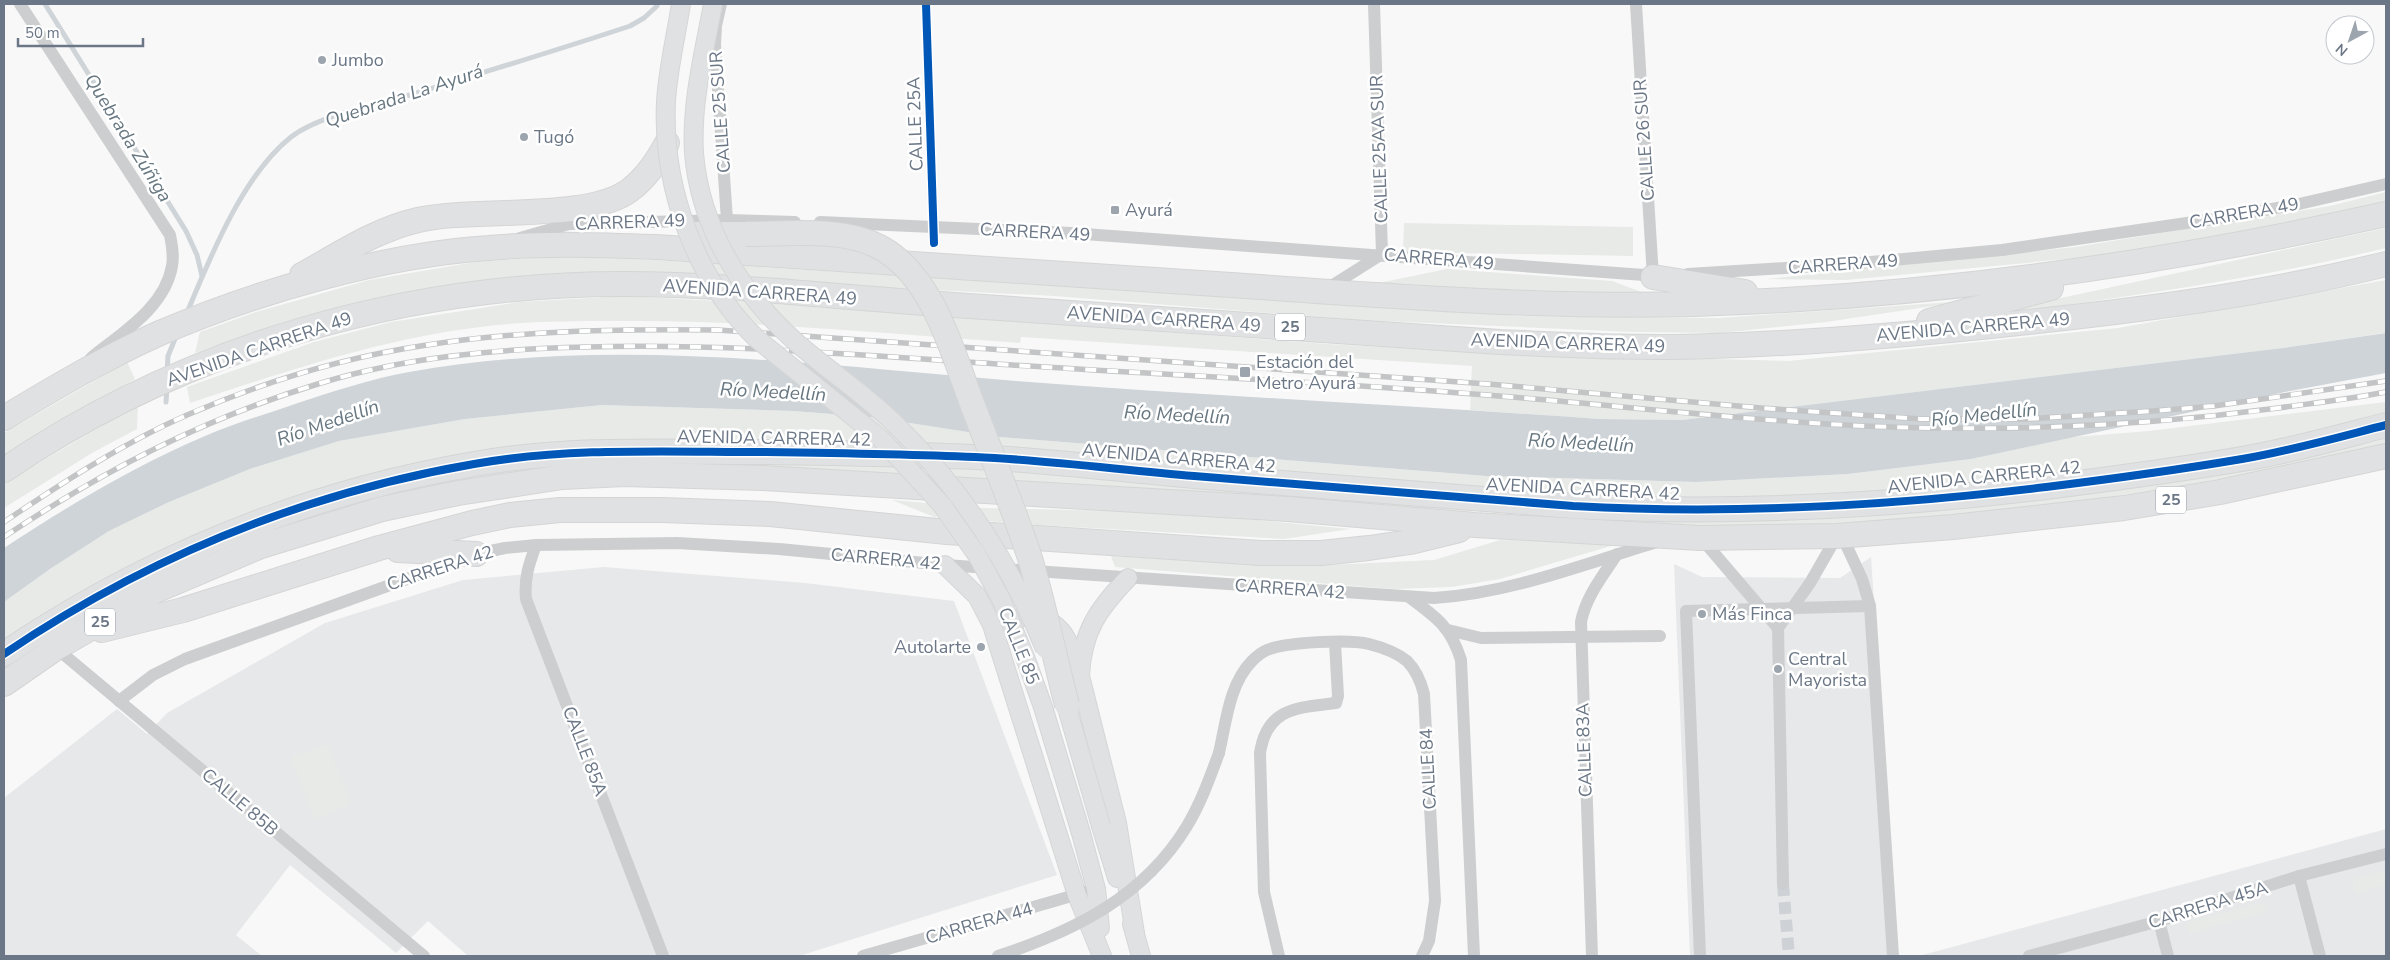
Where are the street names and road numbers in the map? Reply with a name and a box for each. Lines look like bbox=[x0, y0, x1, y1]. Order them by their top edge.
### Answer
street label: CALLE 25 SUR bbox=[704, 50, 736, 174]
street label: CALLE 25AA SUR bbox=[1364, 74, 1394, 224]
street label: CALLE 25A bbox=[901, 76, 929, 172]
street label: CALLE 26 SUR bbox=[1628, 78, 1660, 202]
street label: CARRERA 49 bbox=[2187, 192, 2301, 234]
street label: CARRERA 49 bbox=[574, 208, 686, 236]
street label: CARRERA 49 bbox=[979, 217, 1091, 247]
street label: CARRERA 49 bbox=[1383, 242, 1495, 276]
street label: CARRERA 49 bbox=[1787, 248, 1899, 280]
street label: AVENIDA CARRERA 49 bbox=[662, 273, 858, 311]
street label: AVENIDA CARRERA 49 bbox=[1066, 300, 1262, 338]
street label: AVENIDA CARRERA 49 bbox=[163, 306, 355, 392]
street label: AVENIDA CARRERA 49 bbox=[1875, 307, 2071, 347]
road number: 25 bbox=[1275, 314, 1305, 341]
street label: AVENIDA CARRERA 49 bbox=[1470, 328, 1666, 358]
street label: AVENIDA CARRERA 42 bbox=[677, 424, 871, 452]
street label: AVENIDA CARRERA 42 bbox=[1081, 438, 1277, 478]
street label: AVENIDA CARRERA 42 bbox=[1886, 455, 2082, 499]
street label: AVENIDA CARRERA 42 bbox=[1485, 472, 1681, 506]
road number: 25 bbox=[2156, 486, 2186, 514]
street label: CARRERA 42 bbox=[384, 539, 496, 597]
street label: CARRERA 42 bbox=[830, 542, 942, 576]
street label: CARRERA 42 bbox=[1234, 573, 1346, 605]
street label: CALLE 85 bbox=[993, 604, 1045, 688]
road number: 25 bbox=[85, 608, 115, 636]
street label: CALLE 83A bbox=[1570, 702, 1598, 798]
street label: CALLE 85A bbox=[557, 703, 613, 799]
street label: CALLE 84 bbox=[1414, 728, 1442, 810]
street label: CALLE 85B bbox=[197, 763, 283, 841]
street label: CARRERA 45A bbox=[2145, 875, 2271, 935]
street label: CARRERA 44 bbox=[922, 896, 1036, 950]

